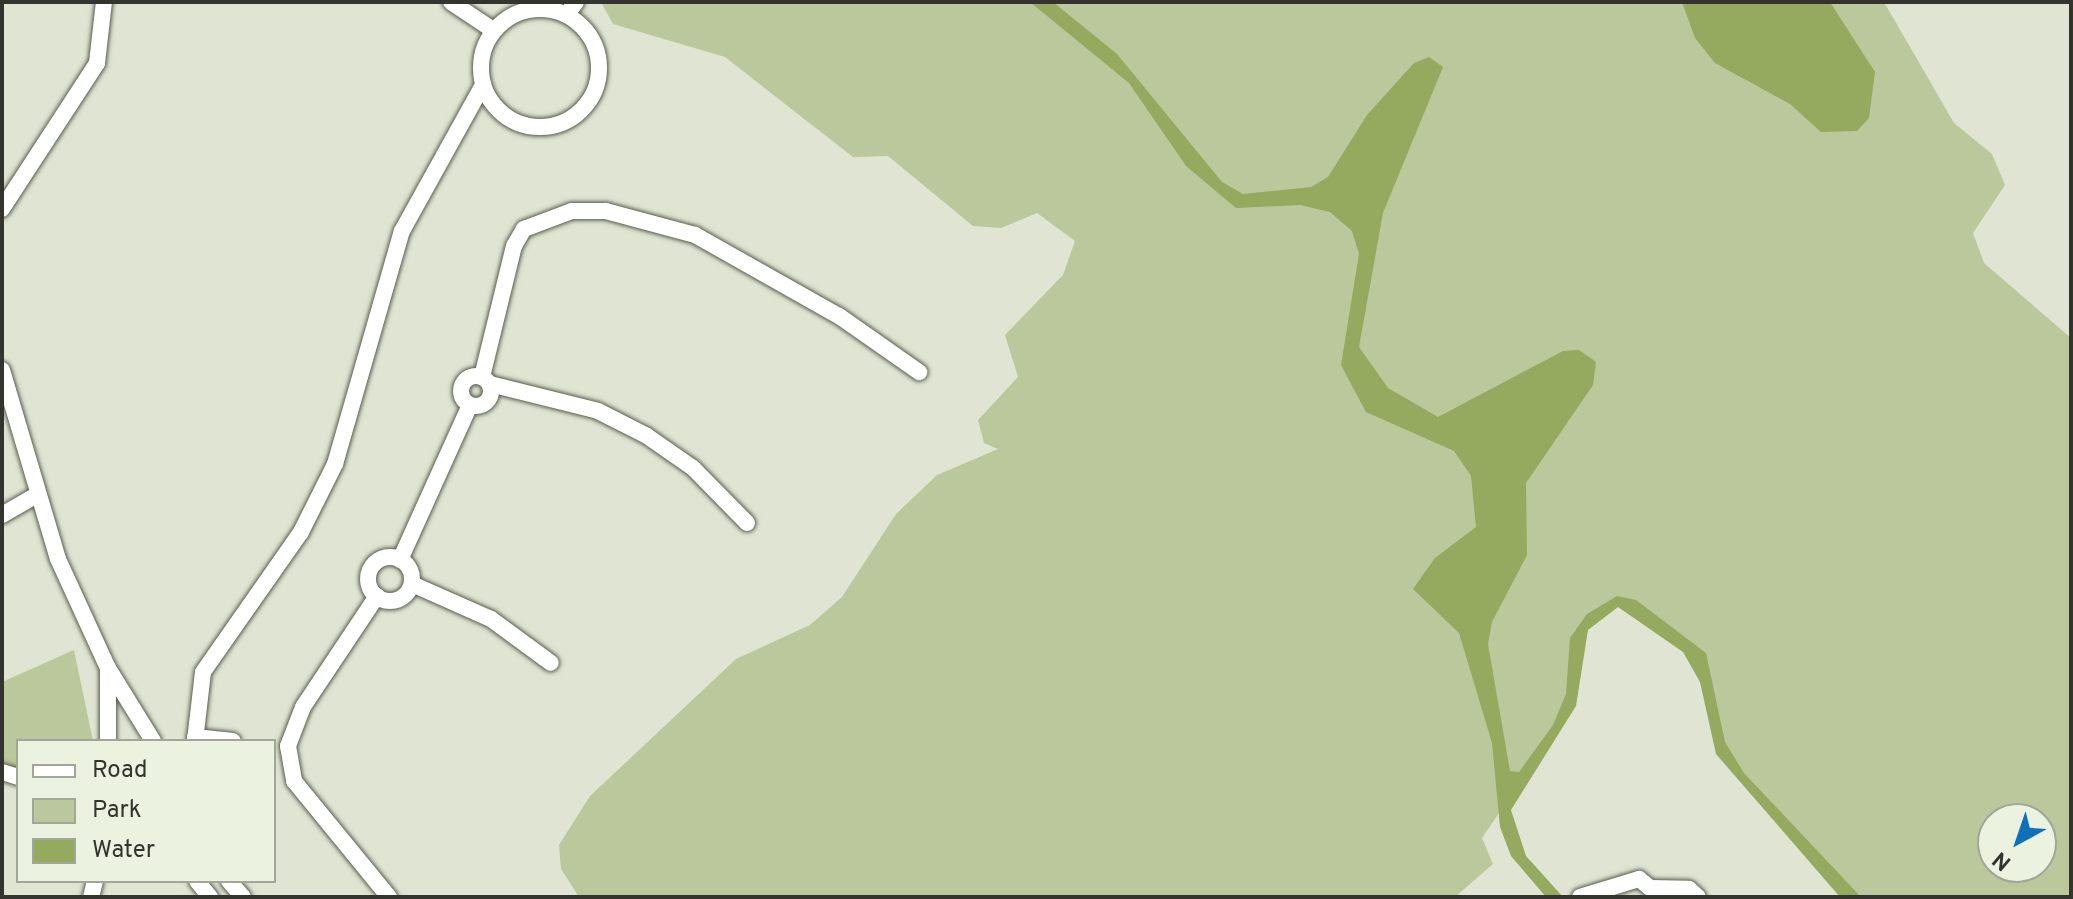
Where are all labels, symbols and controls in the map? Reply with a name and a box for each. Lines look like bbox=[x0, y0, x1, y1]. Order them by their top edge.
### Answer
legend bbox=[16, 739, 276, 883]
text: Road bbox=[92, 756, 148, 786]
text: Park bbox=[92, 796, 142, 826]
north arrow bbox=[1977, 803, 2057, 883]
text: Water bbox=[92, 836, 155, 866]
text: N bbox=[1988, 845, 2017, 876]

